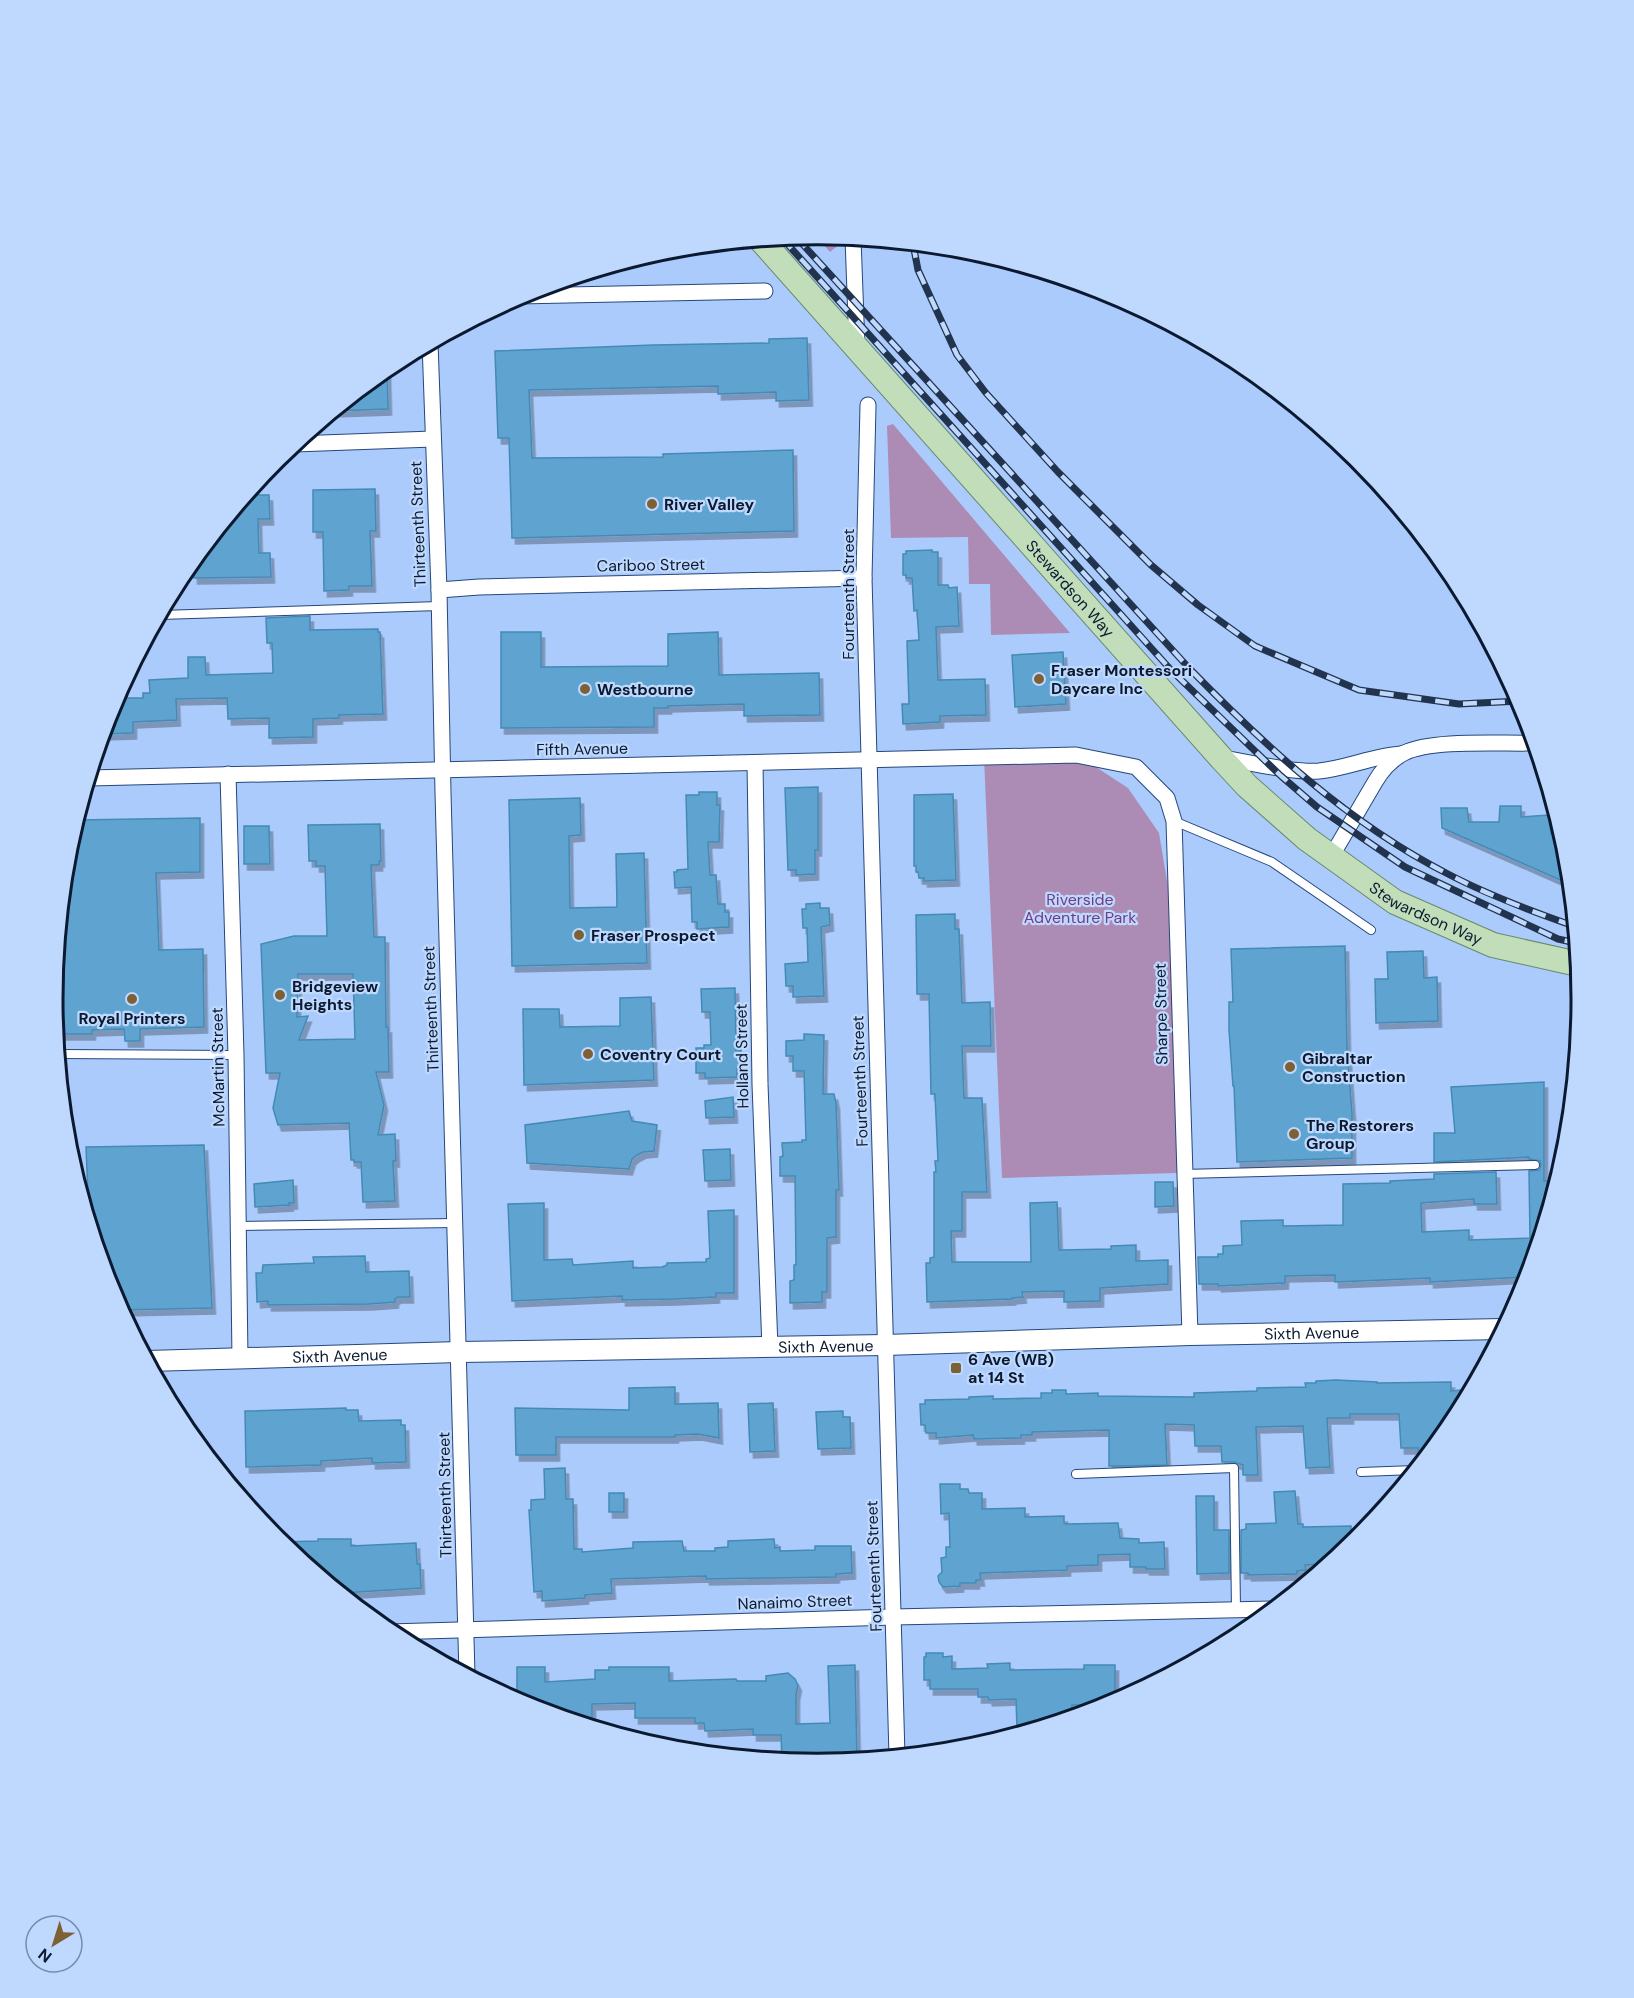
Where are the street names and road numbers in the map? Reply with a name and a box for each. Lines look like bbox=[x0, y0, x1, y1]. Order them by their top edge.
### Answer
street label: Thirteenth Street bbox=[405, 460, 431, 588]
street label: Fourteenth Street bbox=[838, 528, 859, 660]
street label: Stewardson Way bbox=[1022, 535, 1119, 642]
street label: Cariboo Street bbox=[597, 554, 705, 576]
street label: Fifth Avenue bbox=[536, 738, 628, 760]
street label: Stewardson Way bbox=[1365, 877, 1486, 950]
street label: Thirteenth Street bbox=[418, 945, 444, 1073]
street label: Sharpe Street bbox=[1150, 963, 1172, 1065]
street label: Holland Street bbox=[731, 1003, 753, 1109]
street label: McMartin Street bbox=[206, 1007, 230, 1127]
street label: Fourteenth Street bbox=[847, 1015, 873, 1147]
street label: Sixth Avenue bbox=[1264, 1321, 1359, 1344]
street label: Sixth Avenue bbox=[778, 1335, 874, 1357]
street label: Sixth Avenue bbox=[292, 1344, 388, 1367]
street label: Thirteenth Street bbox=[433, 1432, 457, 1558]
street label: Fourteenth Street bbox=[861, 1500, 887, 1632]
street label: Nanaimo Street bbox=[737, 1590, 853, 1614]

